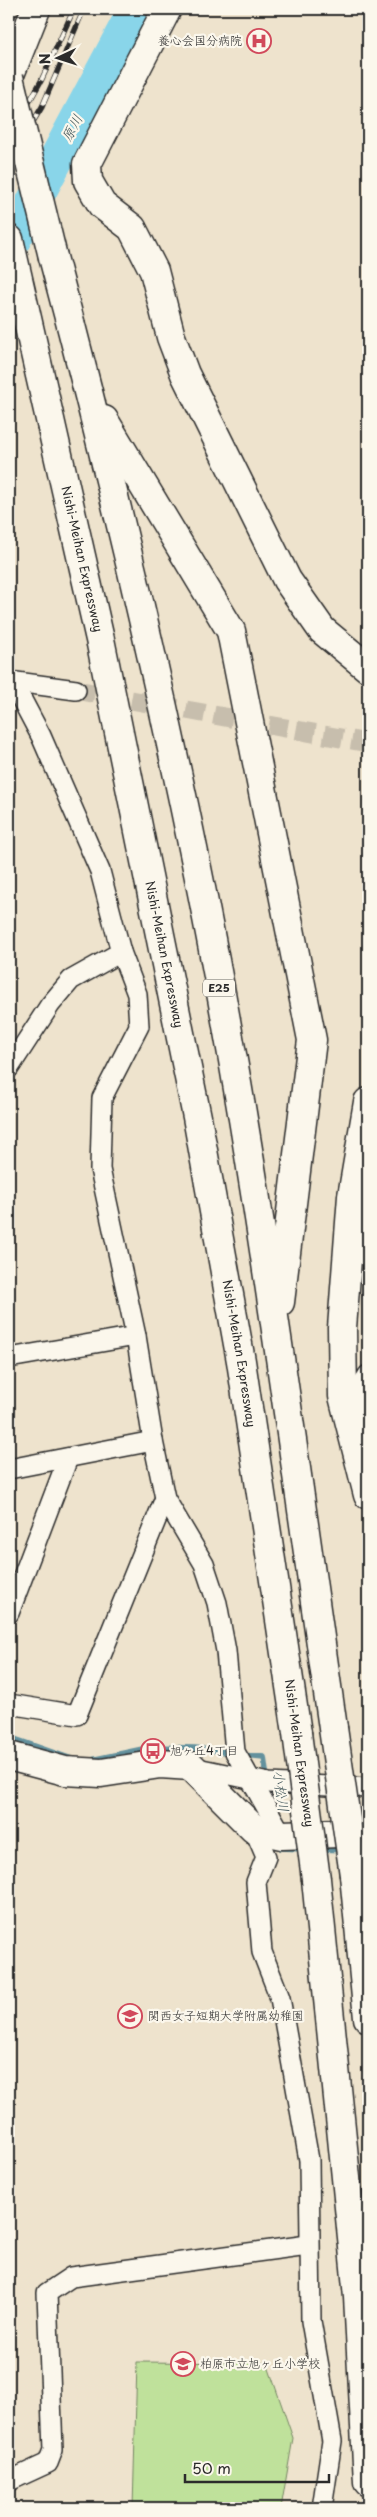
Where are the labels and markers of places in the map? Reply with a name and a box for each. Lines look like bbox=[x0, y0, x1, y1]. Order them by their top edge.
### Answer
hospital icon: 養心会国分病院 bbox=[246, 28, 272, 54]
place label: 養心会国分病院 bbox=[158, 31, 242, 49]
bus stop icon: 旭ヶ丘4丁目 bbox=[140, 1738, 166, 1764]
place label: 旭ヶ丘4丁目 bbox=[170, 1741, 238, 1759]
school or university icon: 関西女子短期大学附属幼稚園 bbox=[117, 2003, 143, 2029]
place label: 関西女子短期大学附属幼稚園 bbox=[148, 2006, 304, 2024]
school or university icon: 柏原市立旭ヶ丘小学校 bbox=[170, 2351, 196, 2377]
place label: 柏原市立旭ヶ丘小学校 bbox=[200, 2354, 320, 2372]

